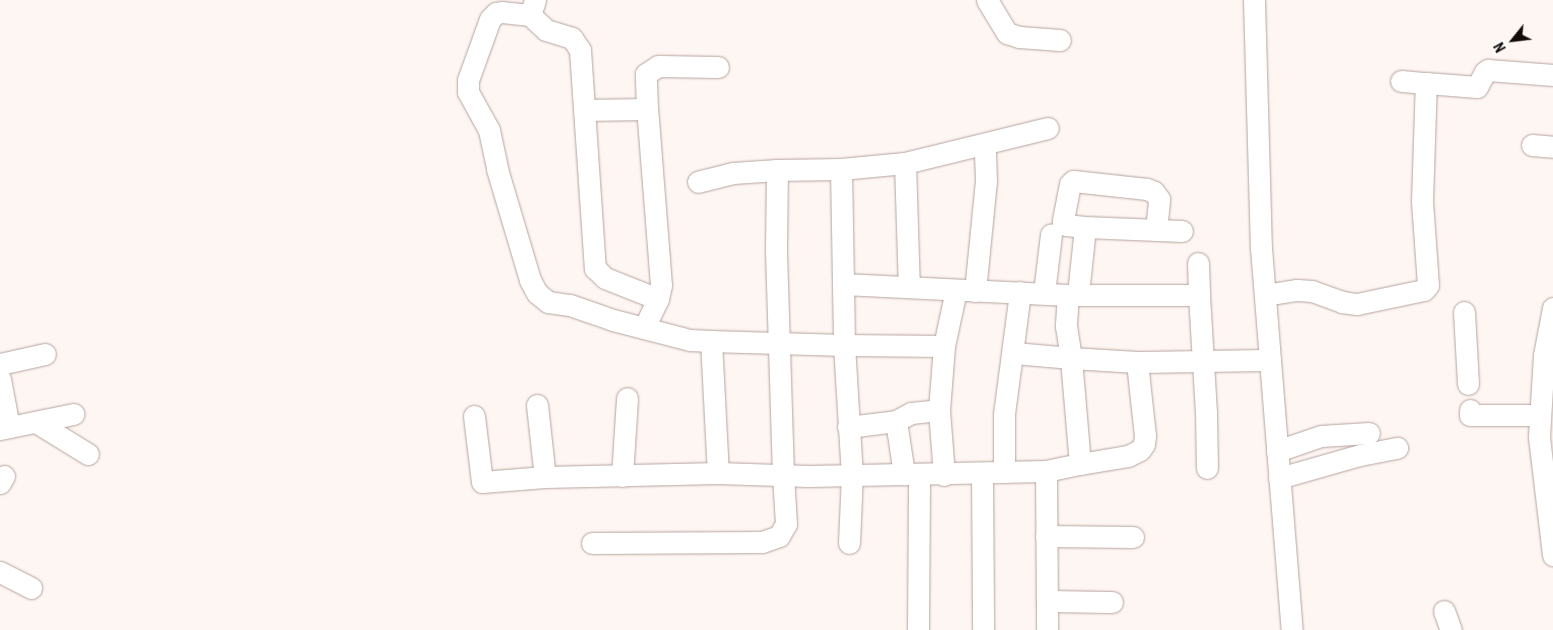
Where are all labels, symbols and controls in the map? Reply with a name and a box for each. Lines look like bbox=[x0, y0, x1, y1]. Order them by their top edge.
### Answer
north arrow bbox=[1488, 15, 1538, 65]
text: N bbox=[1491, 40, 1509, 55]

